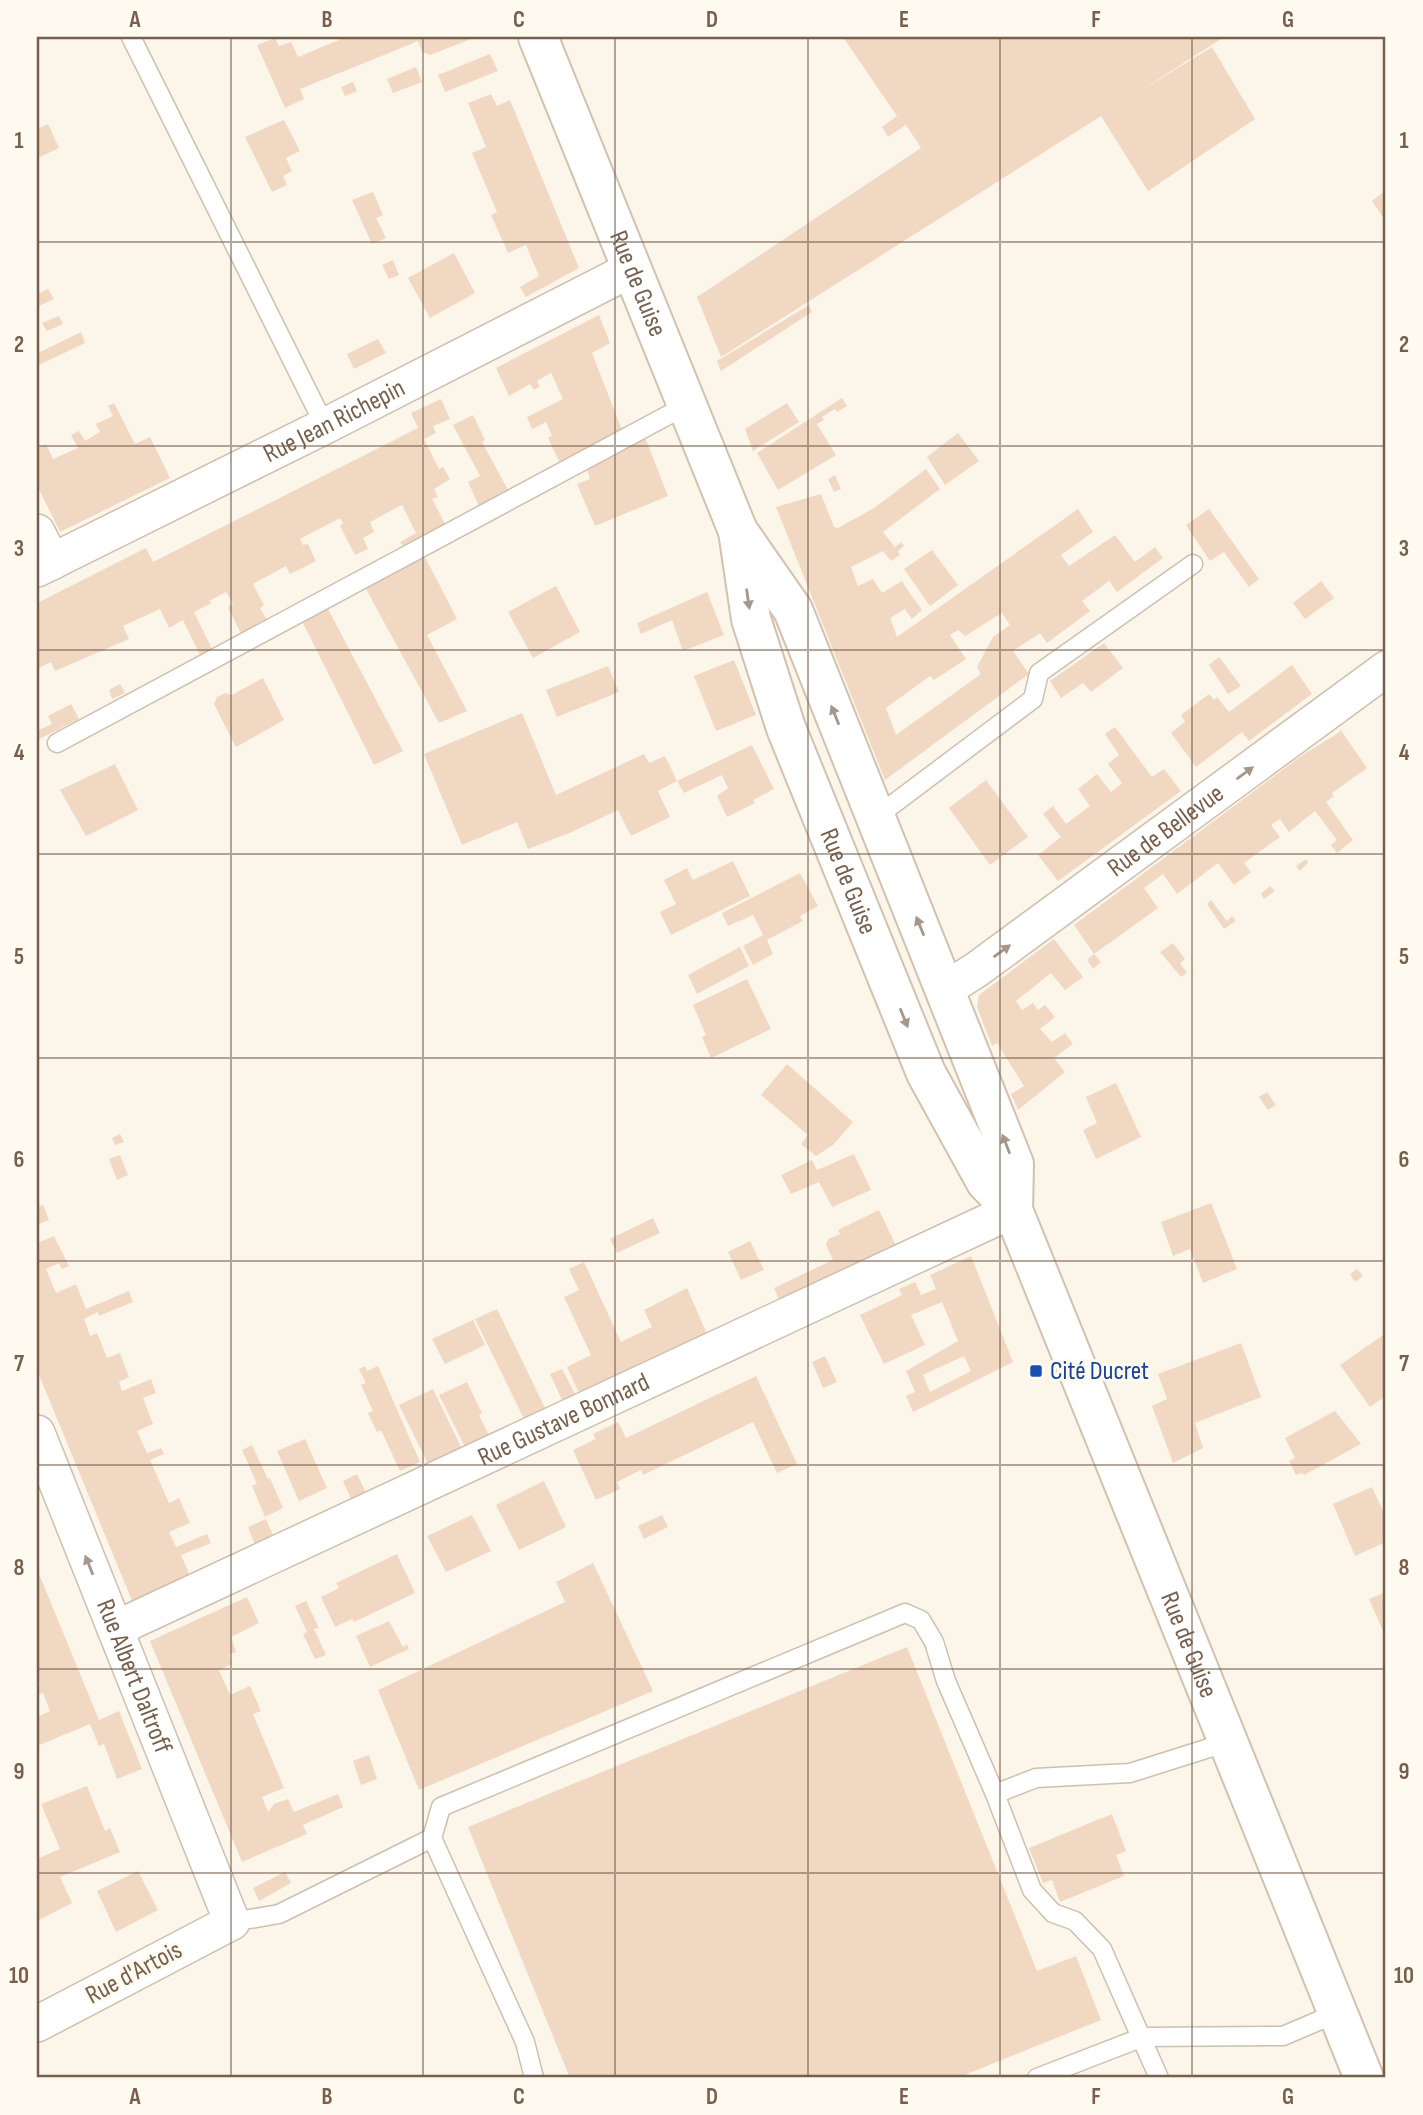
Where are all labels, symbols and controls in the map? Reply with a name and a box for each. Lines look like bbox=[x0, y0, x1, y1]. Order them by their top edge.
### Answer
text: A bbox=[129, 6, 142, 34]
text: B bbox=[322, 6, 333, 34]
text: C bbox=[513, 6, 525, 34]
text: D bbox=[706, 6, 718, 34]
text: E bbox=[899, 6, 909, 34]
text: F bbox=[1091, 6, 1101, 34]
text: G bbox=[1282, 6, 1294, 34]
text: 1 bbox=[14, 127, 24, 155]
text: 1 bbox=[1399, 127, 1409, 155]
street label: Rue de Guise bbox=[603, 226, 673, 341]
text: 2 bbox=[14, 331, 24, 359]
text: 2 bbox=[1399, 331, 1409, 359]
street label: Rue Jean Richepin bbox=[258, 372, 410, 470]
text: 3 bbox=[14, 535, 24, 563]
text: 3 bbox=[1399, 535, 1409, 563]
one-way arrow bbox=[742, 588, 753, 610]
one-way arrow bbox=[830, 704, 841, 725]
text: 4 bbox=[14, 739, 25, 767]
text: 4 bbox=[1399, 739, 1410, 767]
one-way arrow bbox=[1236, 766, 1254, 780]
street label: Rue de Bellevue bbox=[1102, 778, 1230, 883]
street label: Rue de Guise bbox=[813, 824, 884, 939]
one-way arrow bbox=[915, 915, 926, 936]
text: 5 bbox=[14, 943, 24, 971]
text: 5 bbox=[1399, 943, 1409, 971]
one-way arrow bbox=[993, 944, 1011, 958]
one-way arrow bbox=[898, 1008, 909, 1029]
one-way arrow bbox=[1000, 1133, 1011, 1154]
text: 6 bbox=[14, 1146, 24, 1174]
text: 6 bbox=[1399, 1146, 1409, 1174]
text: 7 bbox=[14, 1350, 24, 1378]
text: 7 bbox=[1399, 1350, 1409, 1378]
place label: Cité Ducret bbox=[1050, 1356, 1149, 1387]
marker: Cité Ducret bbox=[1028, 1363, 1044, 1379]
street label: Rue Gustave Bonnard bbox=[473, 1366, 654, 1473]
text: 8 bbox=[14, 1554, 25, 1582]
text: 8 bbox=[1399, 1554, 1410, 1582]
one-way arrow bbox=[84, 1555, 95, 1576]
street label: Rue de Guise bbox=[1154, 1587, 1224, 1702]
street label: Rue Albert Daltroff bbox=[89, 1595, 179, 1758]
text: 9 bbox=[14, 1758, 24, 1786]
text: 9 bbox=[1399, 1758, 1409, 1786]
street label: Rue d'Artois bbox=[81, 1935, 187, 2011]
text: 10 bbox=[9, 1962, 29, 1990]
text: 10 bbox=[1394, 1962, 1414, 1990]
text: A bbox=[129, 2083, 142, 2111]
text: B bbox=[322, 2083, 333, 2111]
text: C bbox=[513, 2083, 525, 2111]
text: D bbox=[706, 2083, 718, 2111]
text: E bbox=[899, 2083, 909, 2111]
text: F bbox=[1091, 2083, 1101, 2111]
text: G bbox=[1282, 2083, 1294, 2111]

